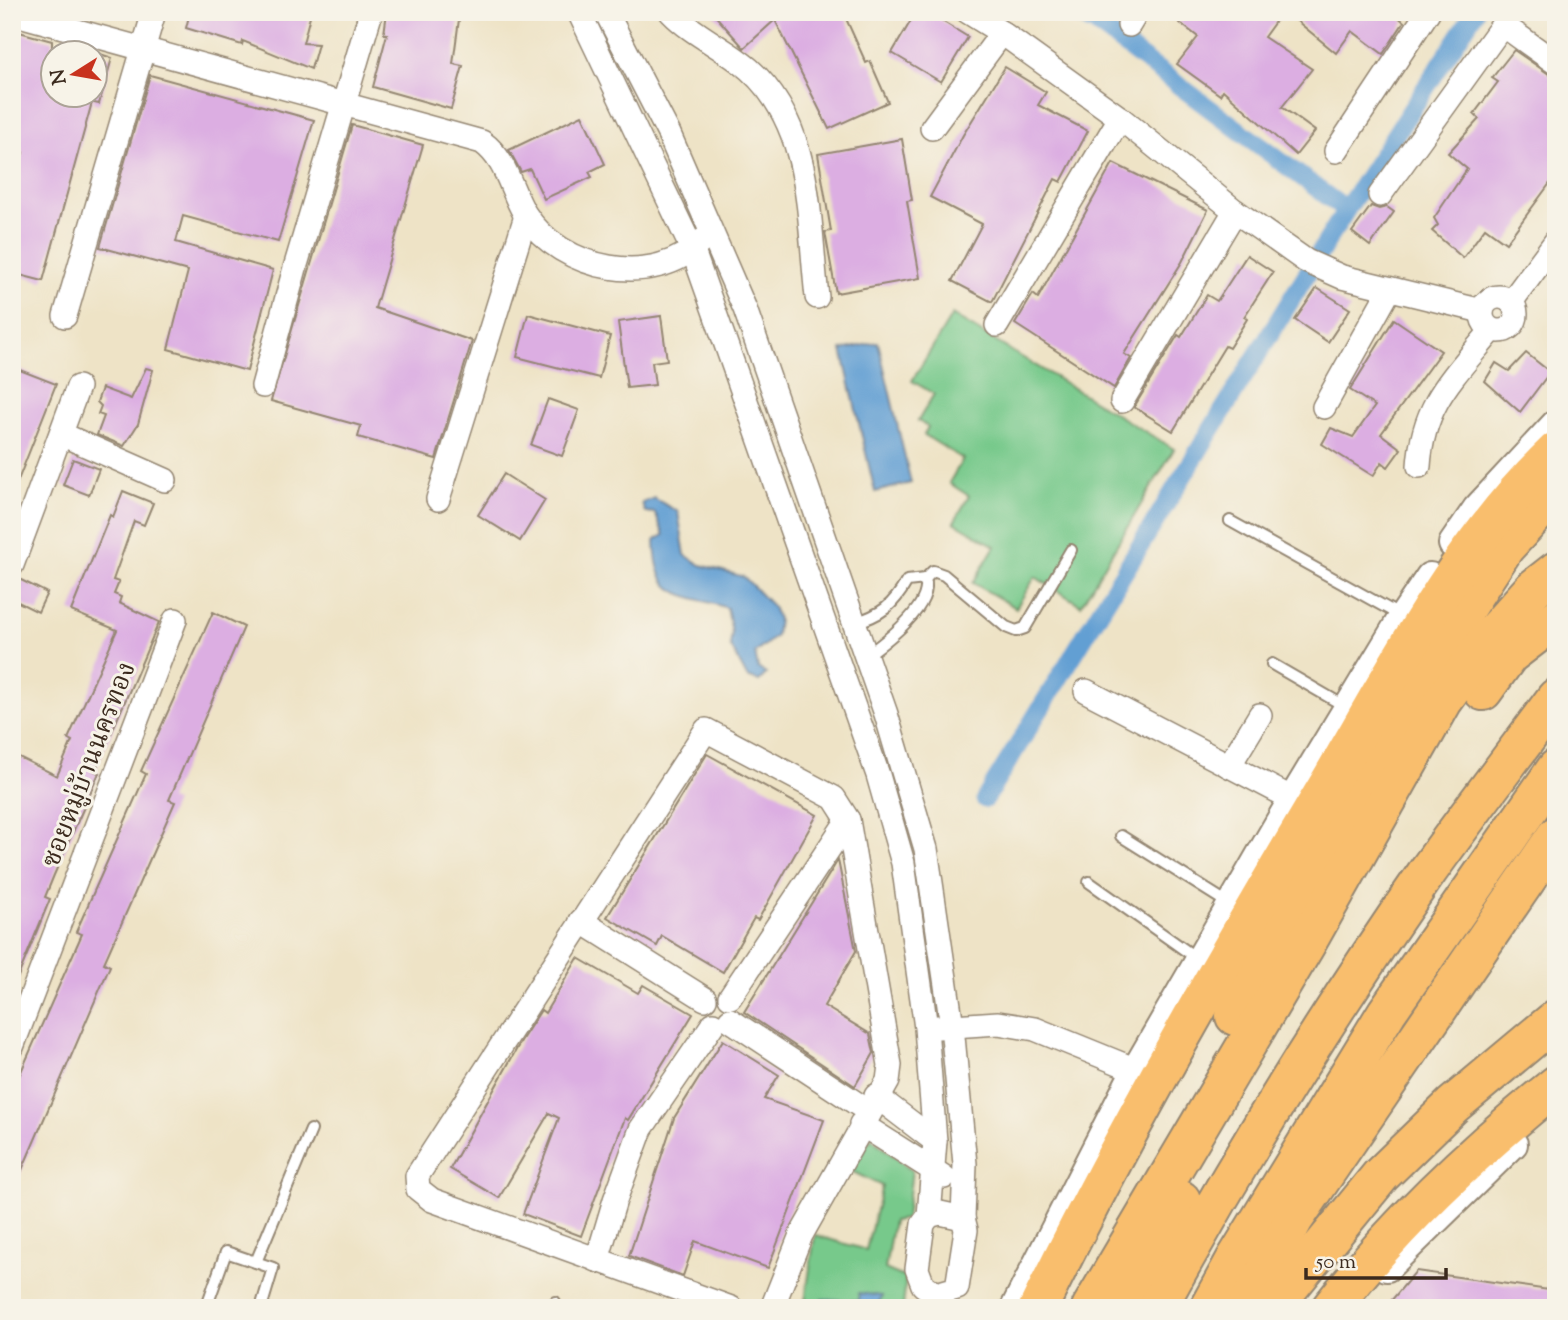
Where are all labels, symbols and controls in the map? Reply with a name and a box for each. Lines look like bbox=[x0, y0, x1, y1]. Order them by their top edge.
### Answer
north arrow bbox=[38, 38, 108, 108]
text: N bbox=[45, 67, 74, 87]
street label: ซอยหมู่บ้านนครทอง bbox=[34, 657, 146, 873]
scale bar bbox=[1306, 1236, 1446, 1280]
text: 50 m bbox=[1315, 1248, 1356, 1278]

